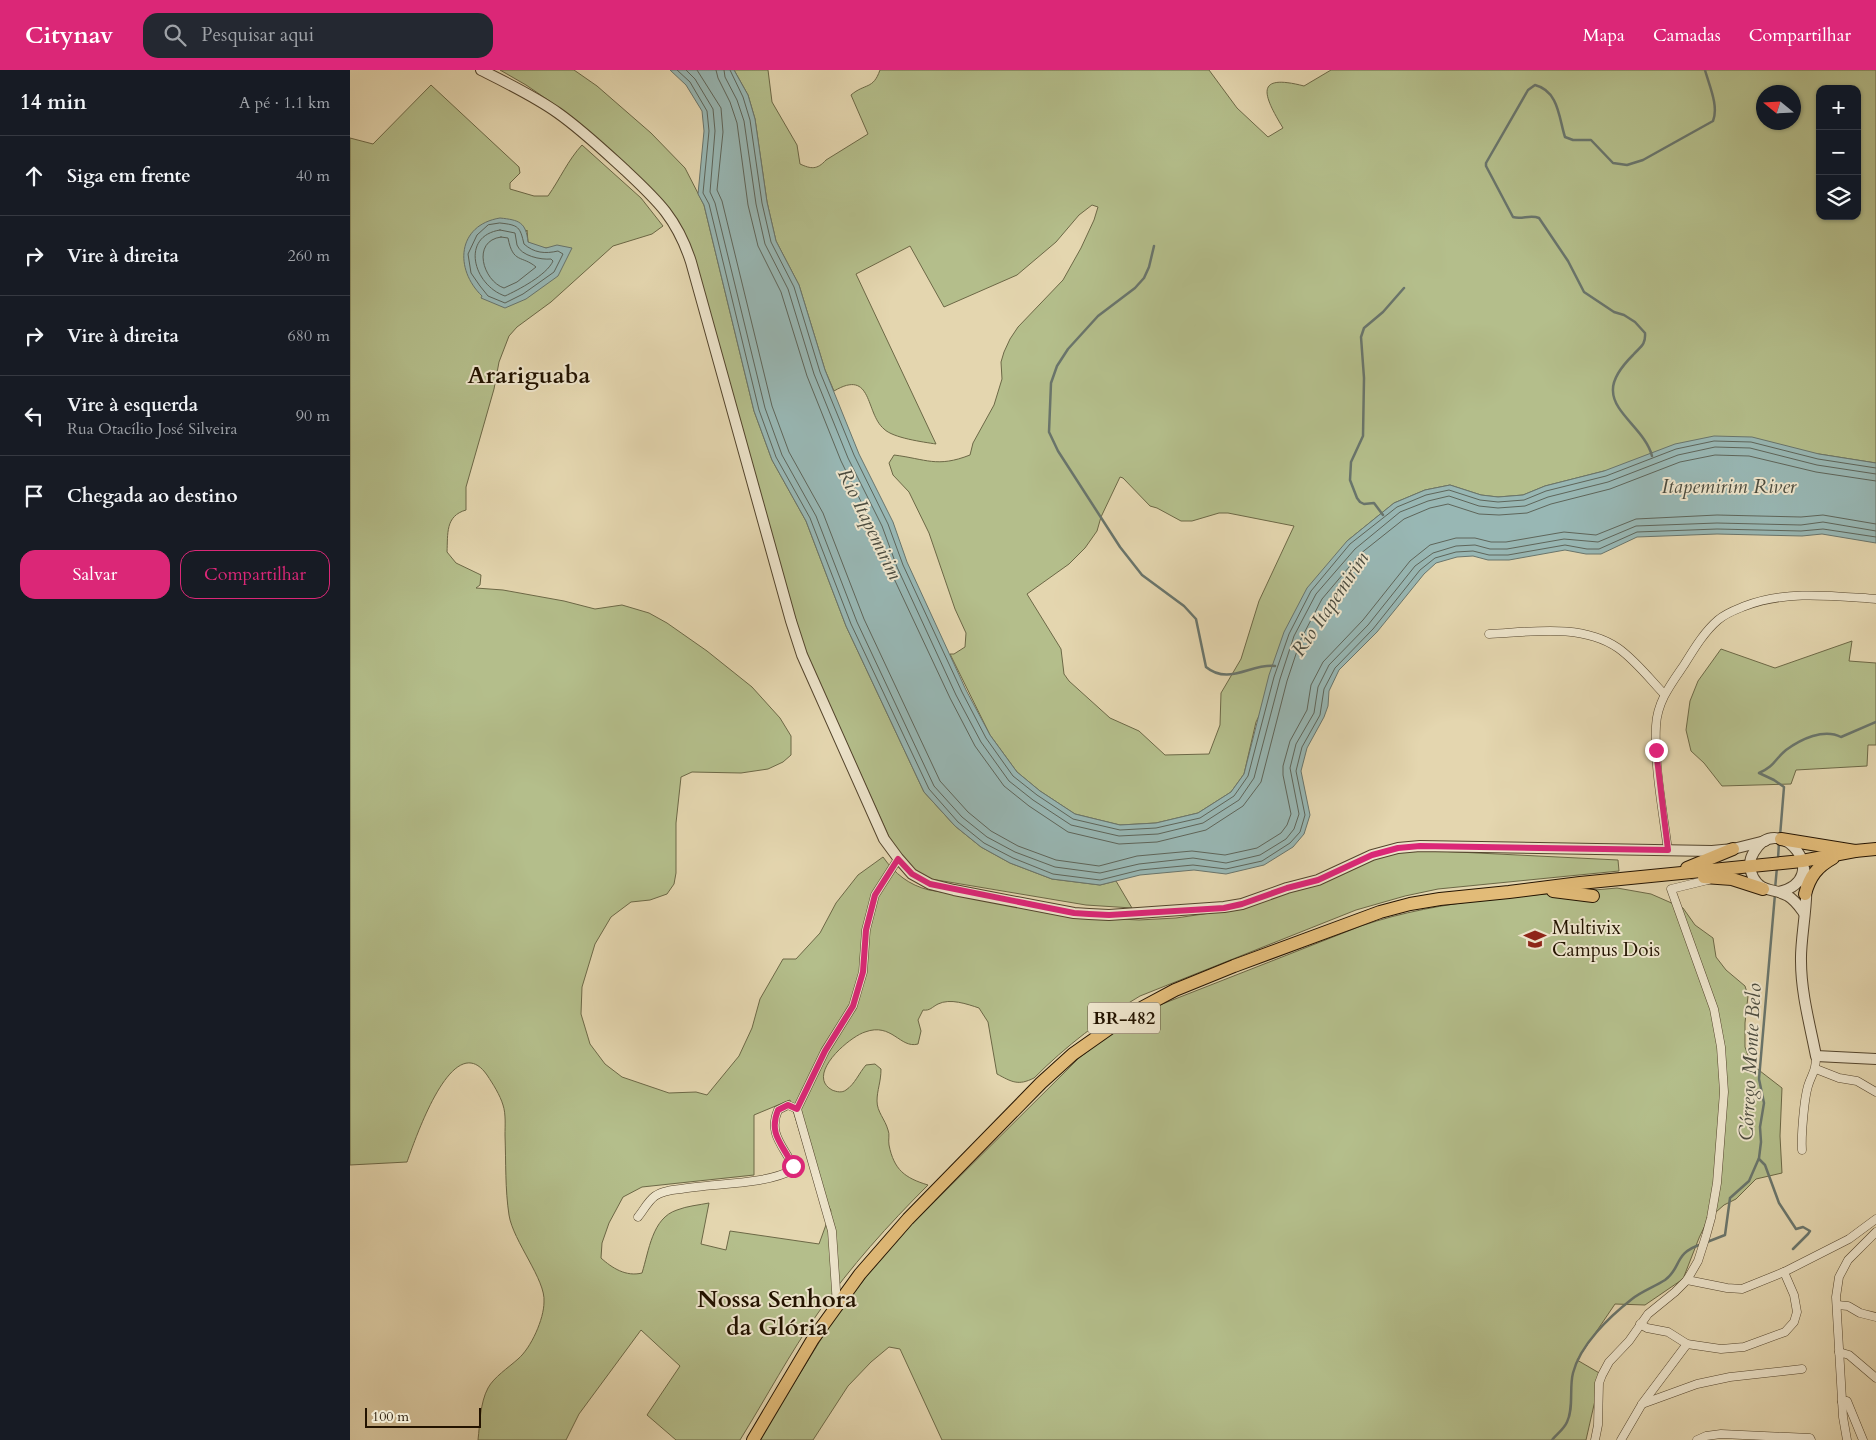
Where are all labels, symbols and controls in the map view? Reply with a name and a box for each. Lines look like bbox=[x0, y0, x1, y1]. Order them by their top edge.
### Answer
search box bbox=[143, 13, 493, 58]
text: Citynav bbox=[25, 19, 113, 52]
icon: search bbox=[161, 21, 189, 49]
text: Pesquisar aqui bbox=[201, 22, 314, 48]
text: Mapa bbox=[1583, 23, 1625, 48]
text: Camadas bbox=[1653, 23, 1721, 48]
text: Compartilhar bbox=[1749, 23, 1851, 48]
north arrow bbox=[1756, 85, 1801, 130]
map controls bbox=[1816, 85, 1861, 220]
button: + bbox=[1816, 85, 1861, 130]
text: 14 min bbox=[20, 88, 87, 117]
text: A pé · 1.1 km bbox=[239, 92, 330, 114]
button: − bbox=[1816, 130, 1861, 175]
icon: ahead bbox=[20, 162, 48, 190]
text: Siga em frente bbox=[67, 163, 191, 189]
text: 40 m bbox=[296, 165, 330, 187]
button: layers bbox=[1816, 175, 1861, 220]
icon: right bbox=[20, 242, 48, 270]
text: Vire à direita bbox=[67, 243, 179, 269]
text: 260 m bbox=[288, 245, 330, 267]
icon: right bbox=[20, 322, 48, 350]
text: Vire à direita bbox=[67, 323, 179, 349]
text: 680 m bbox=[288, 325, 330, 347]
district label: Arariguaba bbox=[468, 359, 591, 392]
text: Vire à esquerda bbox=[67, 392, 198, 418]
icon: left bbox=[20, 402, 48, 430]
text: 90 m bbox=[296, 405, 330, 427]
text: Rua Otacílio José Silveira bbox=[67, 418, 237, 440]
water label: Rio Itapemirim bbox=[831, 464, 909, 584]
water label: Itapemirim River bbox=[1662, 473, 1798, 500]
icon: arrive bbox=[20, 482, 48, 510]
text: Chegada ao destino bbox=[67, 483, 238, 509]
water label: Rio Itapemirim bbox=[1285, 546, 1375, 662]
button: Salvar bbox=[20, 550, 170, 599]
button: Compartilhar bbox=[180, 550, 330, 599]
route end bbox=[1645, 739, 1668, 762]
place label: Multivix Campus Dois bbox=[1552, 915, 1660, 963]
school or university icon: Multivix Campus Dois bbox=[1522, 926, 1548, 952]
water label: Córrego Monte Belo bbox=[1732, 983, 1768, 1141]
road number: BR-482 bbox=[1088, 1002, 1160, 1034]
route start bbox=[782, 1155, 805, 1178]
district label: Nossa Senhora da Glória bbox=[697, 1283, 857, 1344]
scale bar bbox=[365, 1405, 481, 1428]
text: 100 m bbox=[372, 1407, 409, 1426]

